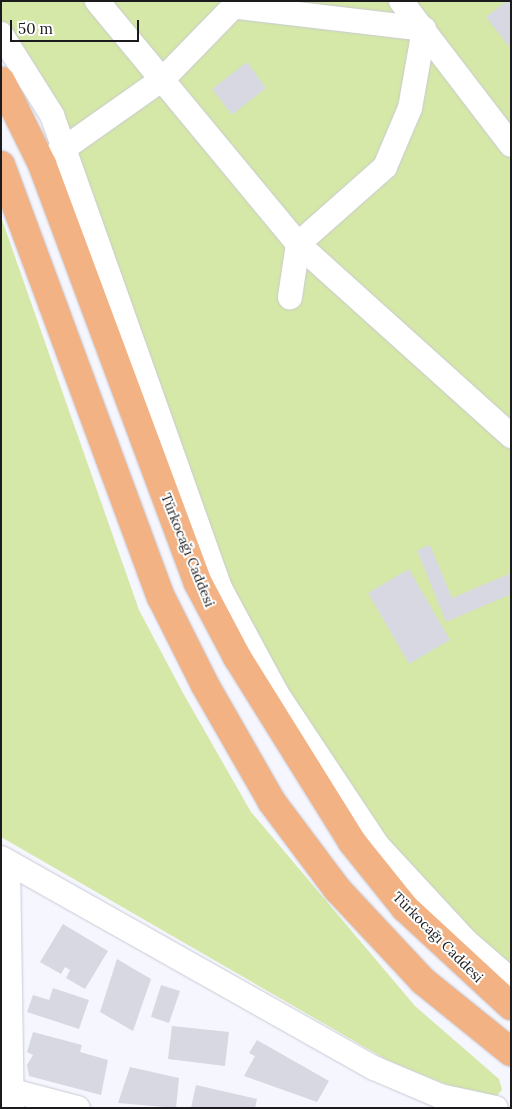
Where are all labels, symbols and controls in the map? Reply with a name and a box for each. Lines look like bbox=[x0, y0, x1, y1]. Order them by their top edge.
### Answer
scale bar bbox=[12, 10, 141, 42]
text: 50 m bbox=[18, 19, 53, 38]
street label: Türkocağı Caddesi bbox=[158, 491, 218, 609]
street label: Türkocağı Caddesi bbox=[389, 888, 487, 986]

